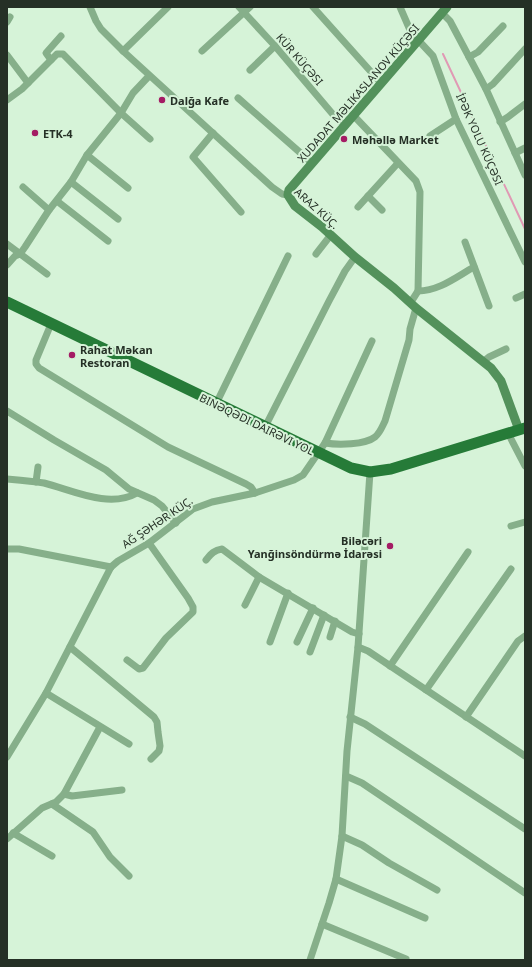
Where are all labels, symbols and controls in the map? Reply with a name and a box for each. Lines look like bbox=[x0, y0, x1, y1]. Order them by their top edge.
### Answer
street label: XUDADAT MƏLIKASLANOV KÜÇƏSI bbox=[294, 20, 422, 165]
street label: KÜR KÜÇƏSI bbox=[273, 30, 327, 88]
street label: İPƏK YOLU KÜÇƏSI bbox=[453, 91, 507, 188]
place label: Dalğa Kafe bbox=[170, 93, 229, 108]
marker: Dalğa Kafe bbox=[157, 95, 167, 105]
place label: ETK-4 bbox=[43, 126, 73, 141]
marker: ETK-4 bbox=[30, 128, 40, 138]
place label: Məhəllə Market bbox=[352, 132, 439, 147]
marker: Məhəllə Market bbox=[339, 134, 349, 144]
street label: ARAZ KÜÇ. bbox=[292, 184, 342, 232]
place label: Rahat Məkan Restoran bbox=[80, 342, 153, 370]
marker: Rahat Məkan Restoran bbox=[67, 350, 77, 360]
street label: BINƏQƏDI DAIRƏVI YOL bbox=[197, 390, 317, 458]
street label: AĞ ŞƏHƏR KÜÇ. bbox=[119, 493, 195, 551]
place label: Biləcəri Yanğinsöndürmə İdarəsi bbox=[248, 533, 382, 561]
marker: Biləcəri Yanğinsöndürmə İdarəsi bbox=[385, 541, 395, 551]

